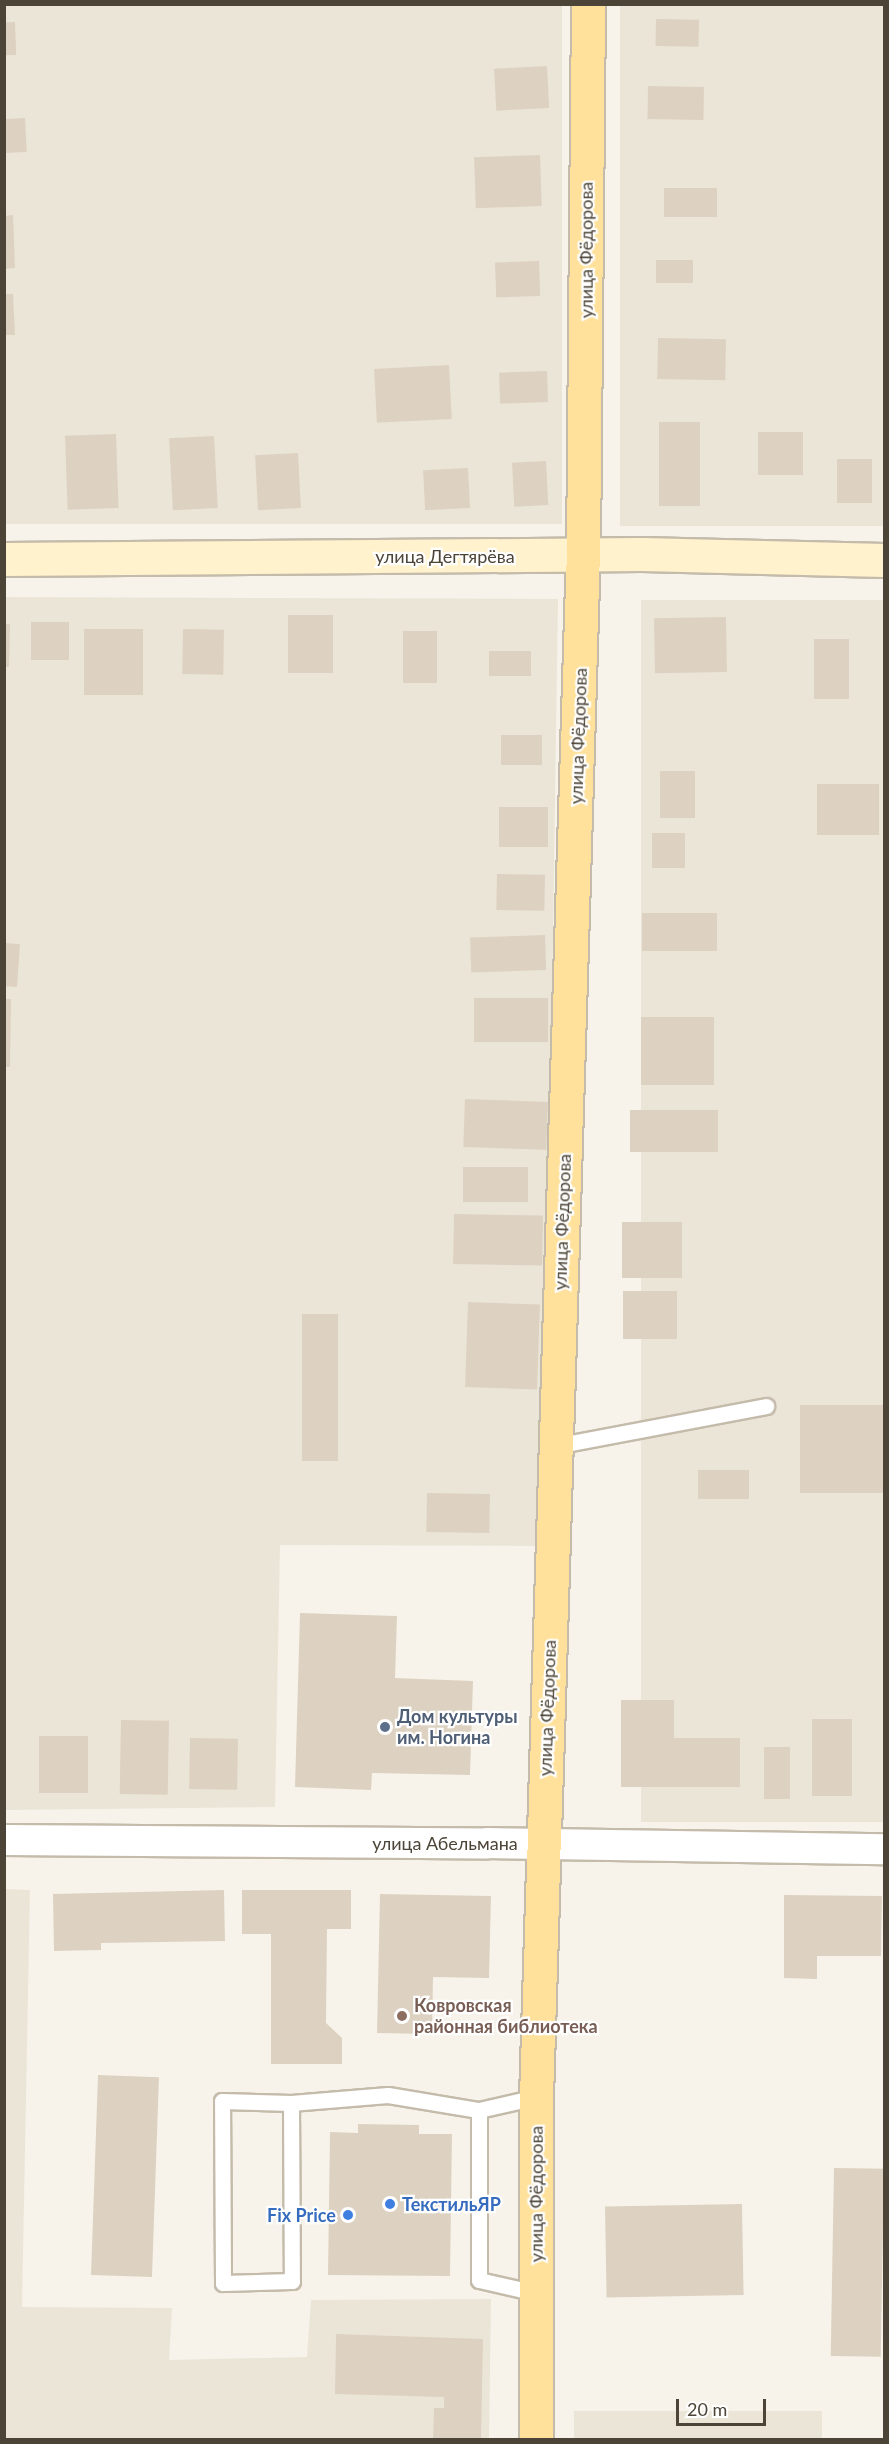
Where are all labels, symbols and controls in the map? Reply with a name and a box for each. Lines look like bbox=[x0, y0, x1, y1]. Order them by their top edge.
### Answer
street label: улица Фёдорова bbox=[575, 182, 597, 318]
street label: улица Дегтярёва bbox=[375, 545, 515, 567]
street label: улица Фёдорова bbox=[565, 667, 591, 805]
street label: улица Фёдорова bbox=[549, 1153, 575, 1291]
street label: улица Фёдорова bbox=[534, 1639, 560, 1777]
place label: Дом культуры им. Ногина bbox=[397, 1706, 518, 1748]
marker: Дом культуры им. Ногина bbox=[378, 1720, 392, 1734]
street label: улица Абельмана bbox=[372, 1832, 518, 1854]
place label: Ковровская районная библиотека bbox=[414, 1995, 598, 2038]
marker: Ковровская районная библиотека bbox=[395, 2009, 409, 2023]
street label: улица Фёдорова bbox=[525, 2126, 547, 2262]
place label: ТекстильЯР bbox=[402, 2193, 501, 2215]
marker: ТекстильЯР bbox=[383, 2197, 397, 2211]
place label: Fix Price bbox=[267, 2204, 336, 2226]
marker: Fix Price bbox=[341, 2208, 355, 2222]
scale bar bbox=[679, 2387, 769, 2425]
text: 20 m bbox=[687, 2398, 727, 2420]

